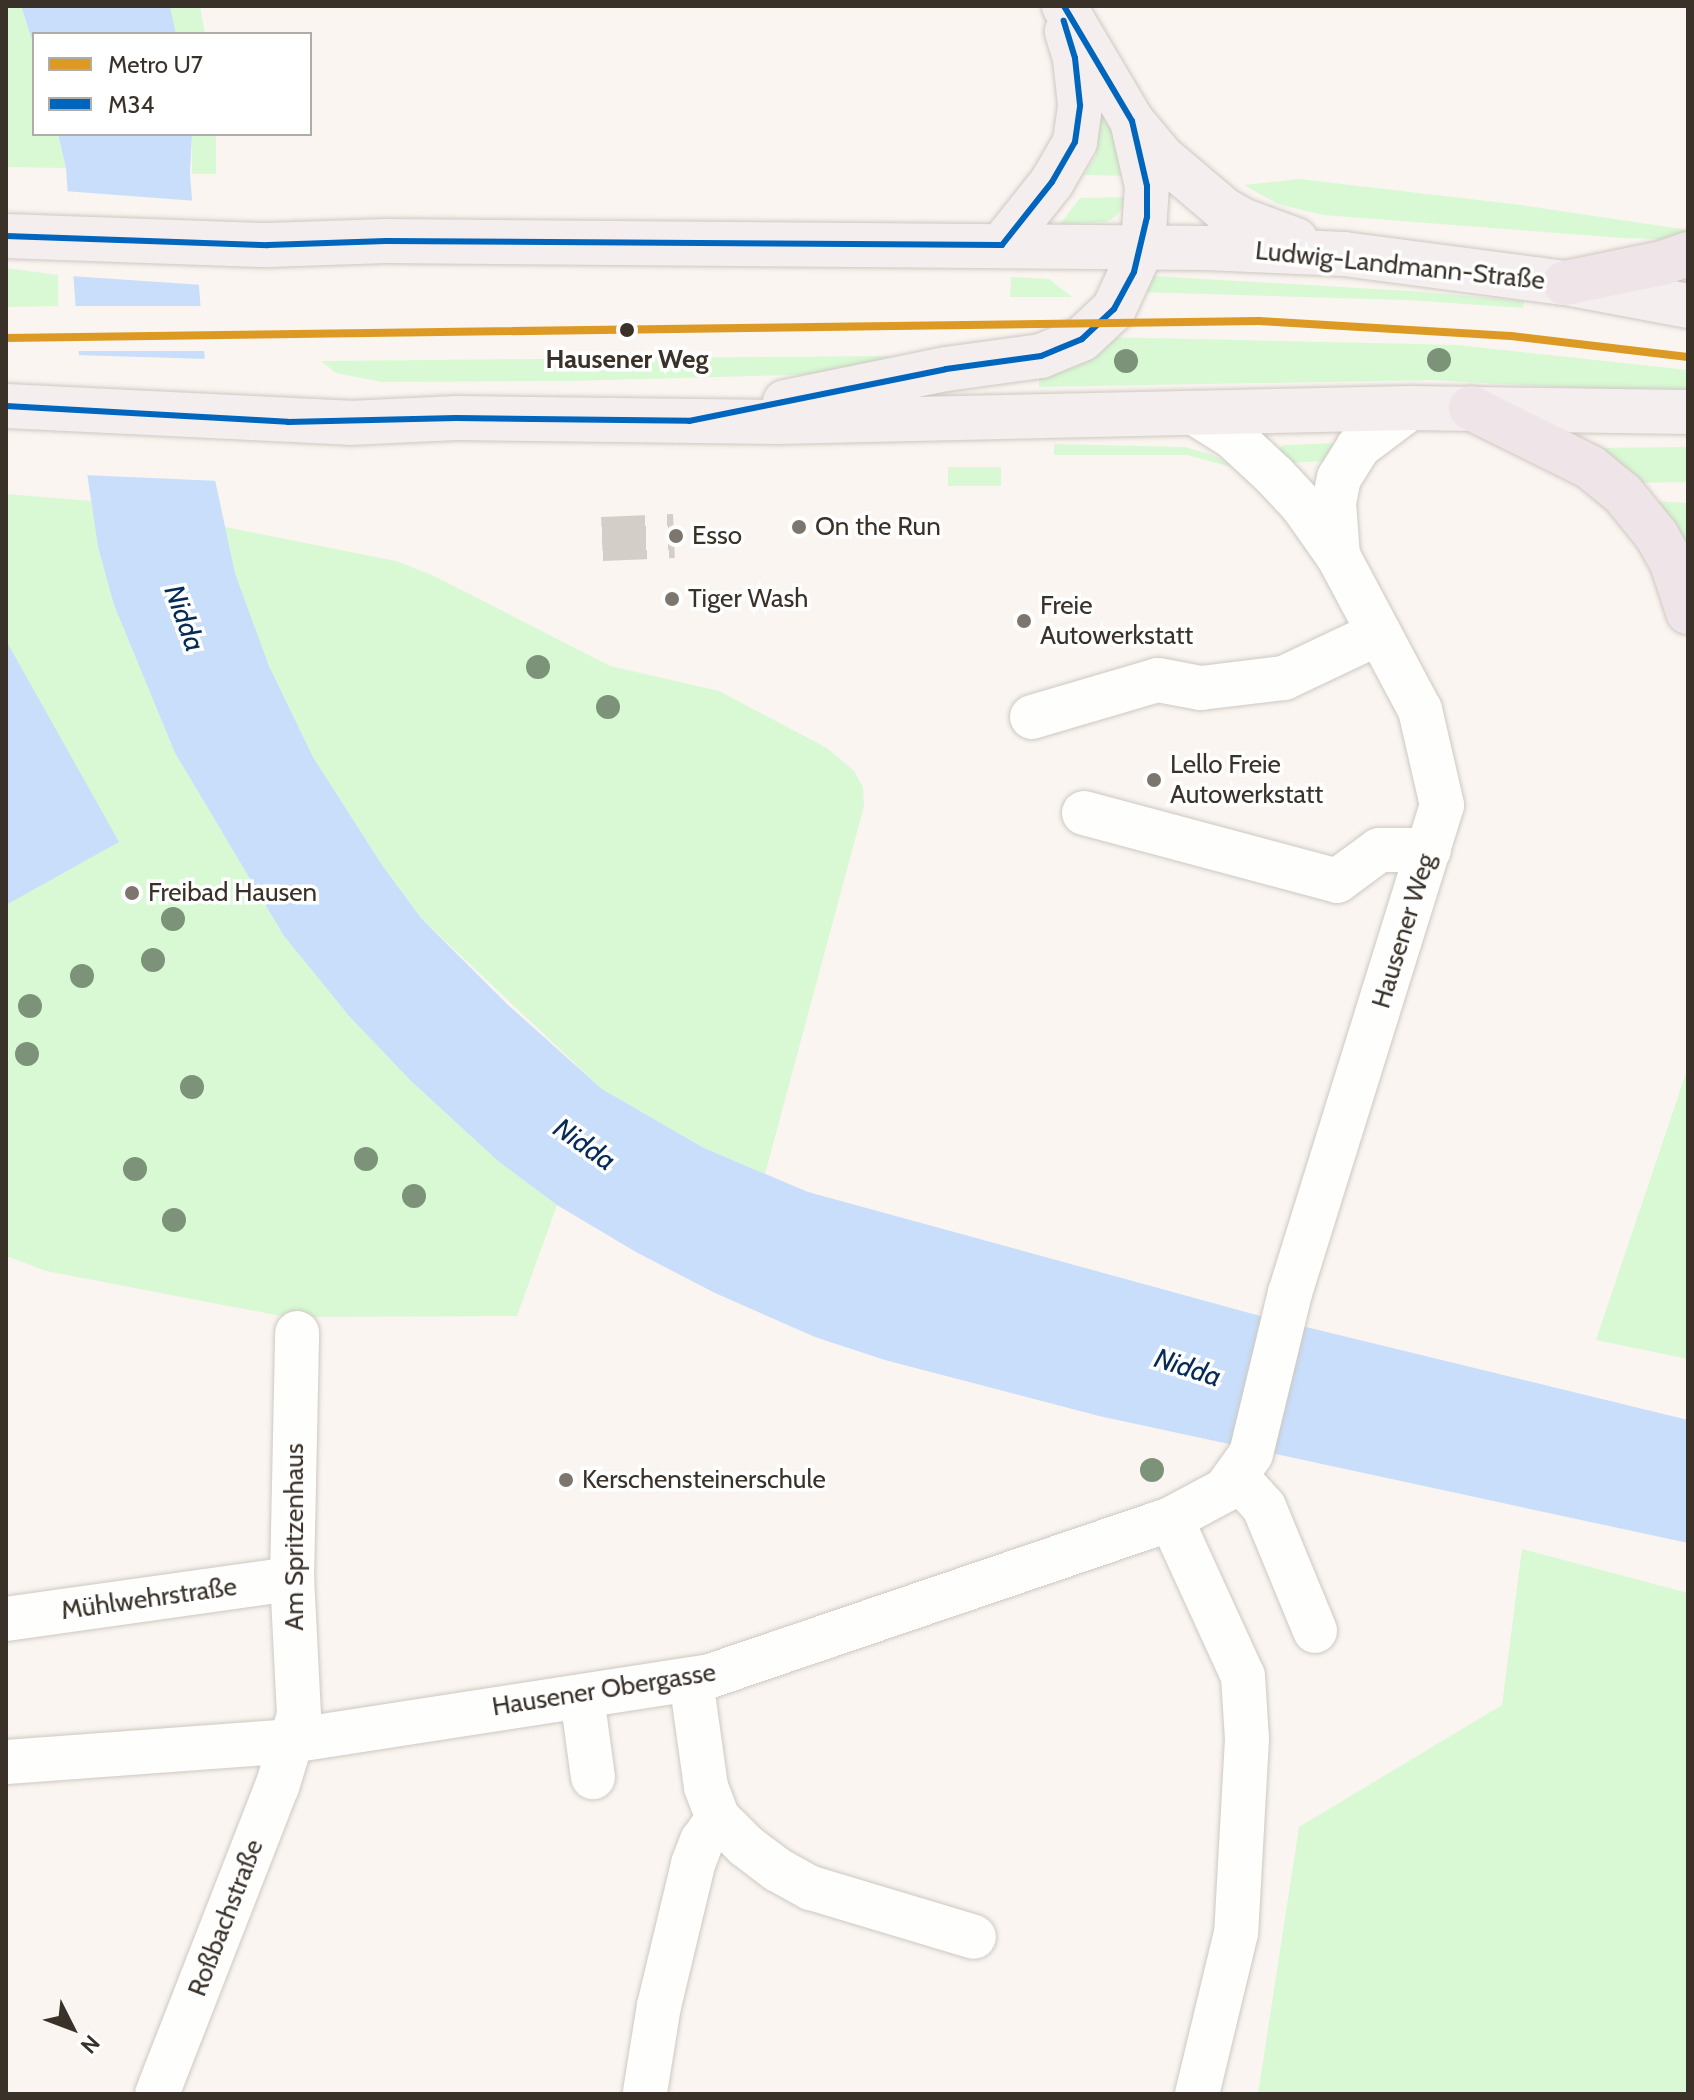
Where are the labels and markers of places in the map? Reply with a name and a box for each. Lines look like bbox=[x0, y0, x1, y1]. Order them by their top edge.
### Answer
marker: Hausener Weg bbox=[616, 319, 638, 341]
place label: Hausener Weg bbox=[546, 344, 708, 376]
place label: On the Run bbox=[815, 511, 941, 543]
marker: On the Run bbox=[790, 518, 808, 536]
place label: Esso bbox=[692, 520, 742, 552]
marker: Esso bbox=[667, 527, 685, 545]
place label: Tiger Wash bbox=[688, 583, 808, 615]
marker: Tiger Wash bbox=[663, 590, 681, 608]
place label: Freie Autowerkstatt bbox=[1040, 590, 1193, 652]
marker: Freie Autowerkstatt bbox=[1015, 612, 1033, 630]
place label: Lello Freie Autowerkstatt bbox=[1170, 749, 1323, 810]
marker: Lello Freie Autowerkstatt bbox=[1145, 771, 1163, 789]
place label: Freibad Hausen bbox=[148, 877, 317, 909]
marker: Freibad Hausen bbox=[123, 884, 141, 902]
place label: Kerschensteinerschule bbox=[582, 1464, 826, 1496]
marker: Kerschensteinerschule bbox=[557, 1471, 575, 1489]

